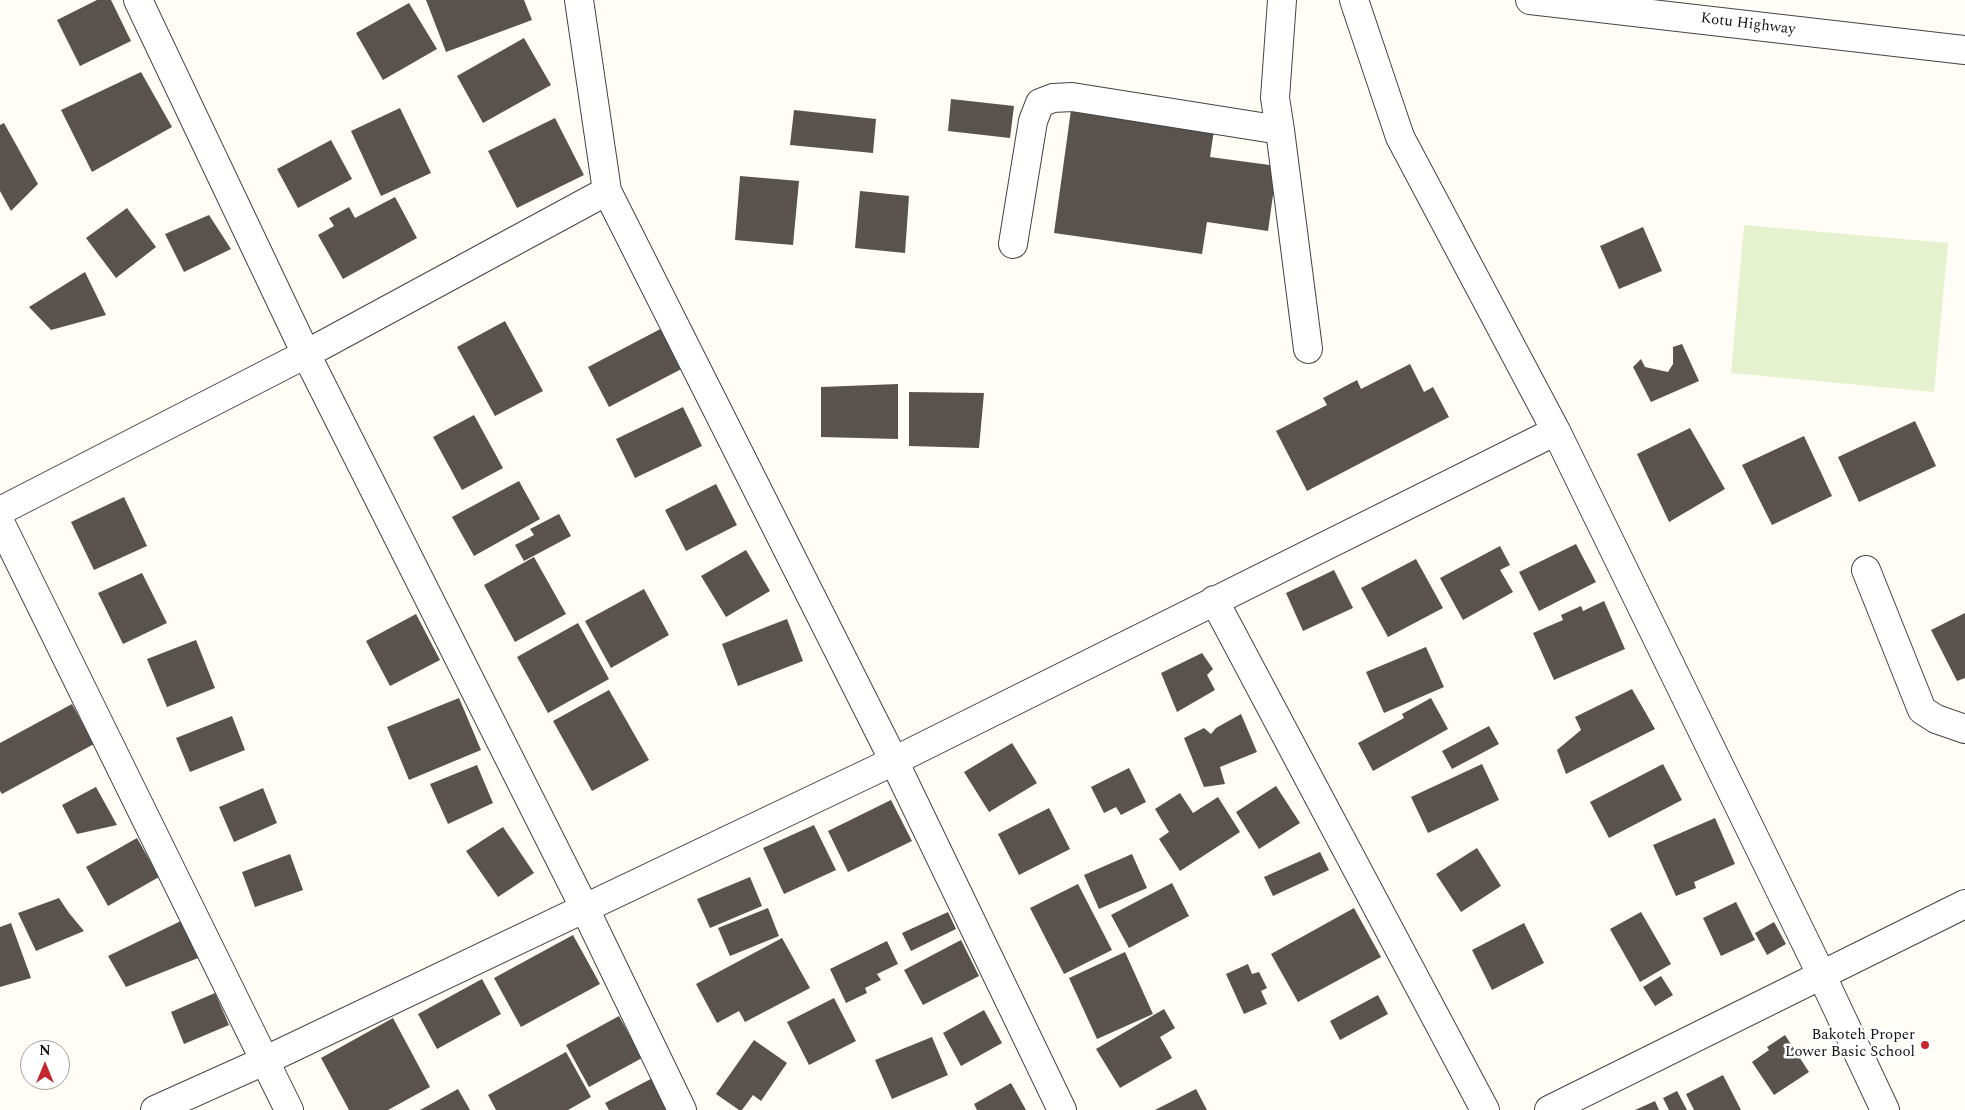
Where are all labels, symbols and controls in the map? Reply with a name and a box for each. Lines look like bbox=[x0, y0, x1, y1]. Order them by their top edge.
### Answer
street label: Kotu Highway bbox=[1700, 10, 1796, 40]
place label: Bakoteh Proper Lower Basic School bbox=[1785, 1027, 1915, 1062]
marker: Bakoteh Proper Lower Basic School bbox=[1919, 1039, 1931, 1051]
north arrow bbox=[20, 1040, 70, 1090]
text: N bbox=[39, 1040, 51, 1061]

